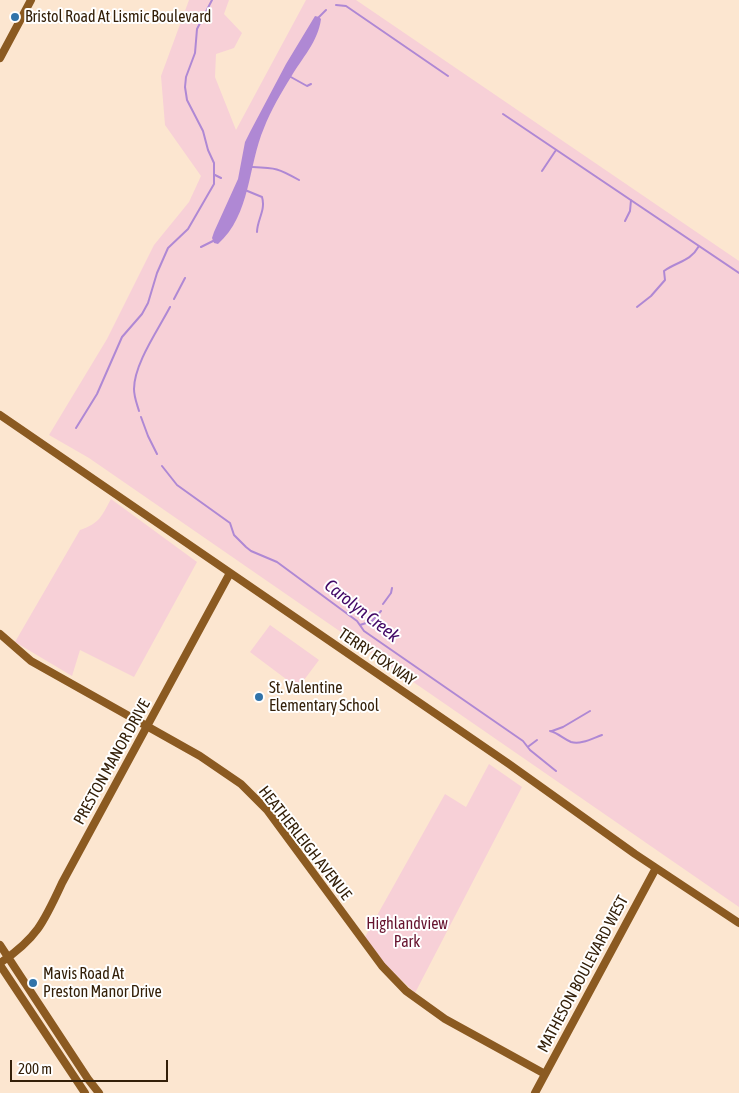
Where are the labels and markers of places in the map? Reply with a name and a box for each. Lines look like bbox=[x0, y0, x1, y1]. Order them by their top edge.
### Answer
place label: Bristol Road At Lismic Boulevard bbox=[25, 7, 211, 27]
marker: Bristol Road At Lismic Boulevard bbox=[9, 11, 21, 23]
place label: St. Valentine Elementary School bbox=[269, 678, 379, 716]
marker: St. Valentine Elementary School bbox=[253, 691, 265, 703]
place label: Mavis Road At Preston Manor Drive bbox=[43, 964, 162, 1002]
marker: Mavis Road At Preston Manor Drive bbox=[27, 977, 39, 989]

